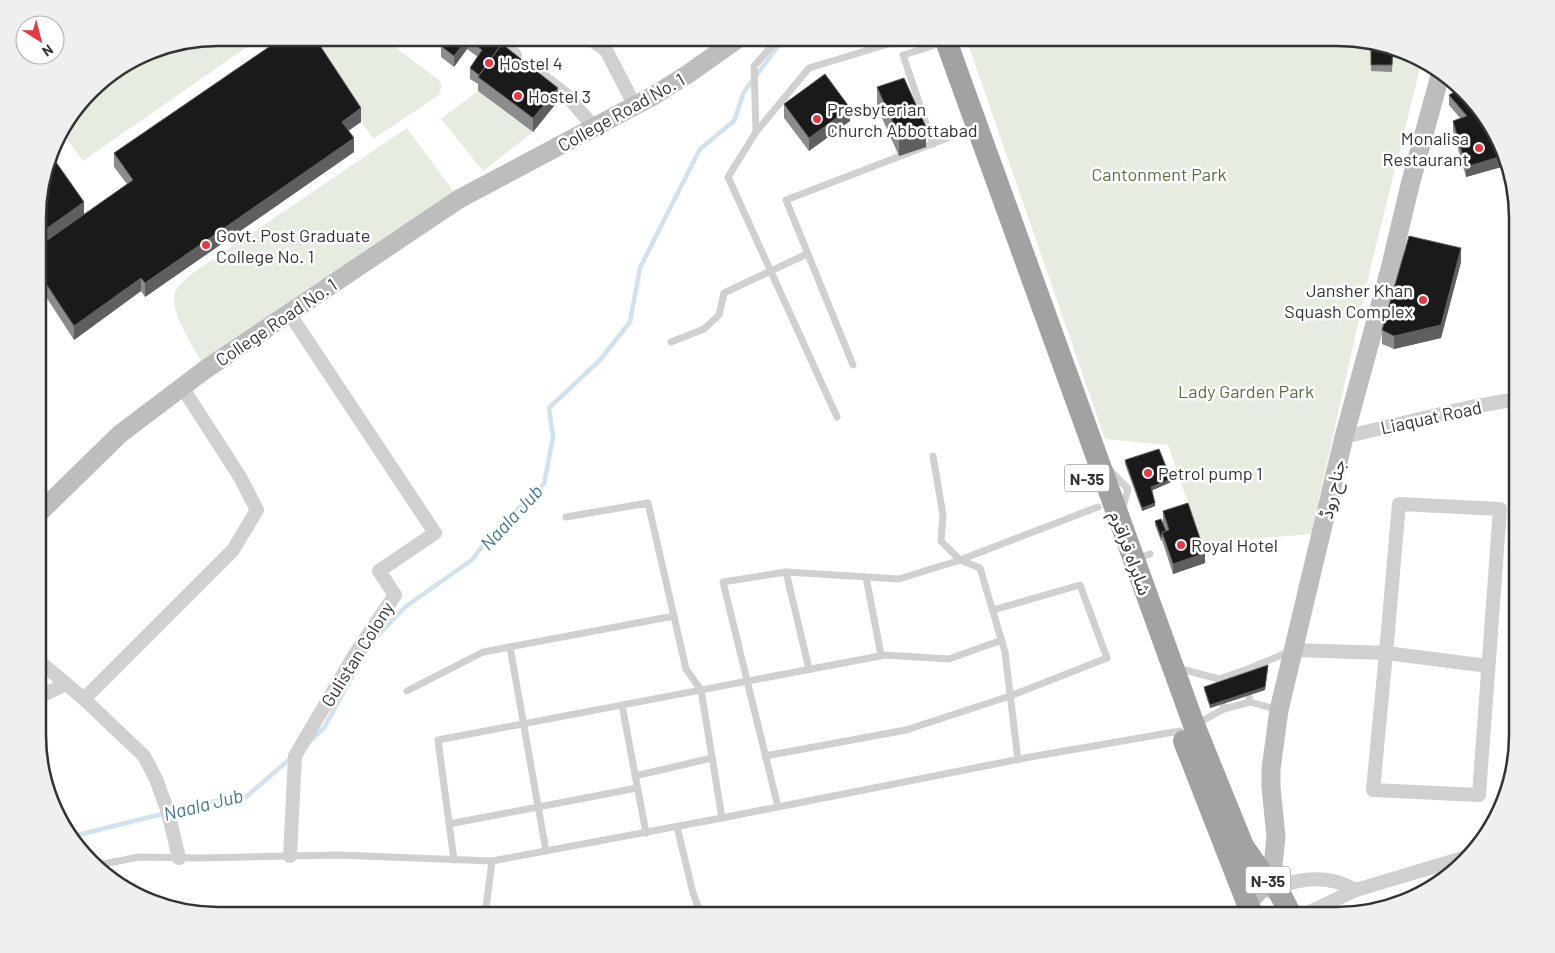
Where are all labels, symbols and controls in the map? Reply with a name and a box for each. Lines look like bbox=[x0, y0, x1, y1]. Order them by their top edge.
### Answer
north arrow bbox=[15, 15, 65, 65]
text: N bbox=[39, 41, 57, 61]
place label: Hostel 4 bbox=[499, 52, 563, 74]
marker: Hostel 4 bbox=[483, 57, 495, 69]
street label: College Road No. 1 bbox=[554, 68, 688, 156]
place label: Hostel 3 bbox=[528, 85, 591, 107]
marker: Hostel 3 bbox=[512, 90, 524, 102]
place label: Presbyterian Church Abbottabad bbox=[827, 98, 978, 141]
marker: Presbyterian Church Abbottabad bbox=[811, 113, 823, 125]
place label: Monalisa Restaurant bbox=[1383, 127, 1469, 170]
marker: Monalisa Restaurant bbox=[1473, 142, 1485, 154]
park label: Cantonment Park bbox=[1091, 163, 1227, 185]
place label: Govt. Post Graduate College No. 1 bbox=[216, 224, 370, 267]
marker: Govt. Post Graduate College No. 1 bbox=[200, 239, 212, 251]
street label: College Road No. 1 bbox=[211, 273, 341, 371]
place label: Jansher Khan Squash Complex bbox=[1284, 279, 1413, 322]
marker: Jansher Khan Squash Complex bbox=[1417, 294, 1429, 306]
park label: Lady Garden Park bbox=[1178, 380, 1314, 402]
street label: Liaquat Road bbox=[1378, 396, 1484, 438]
street label: جناح روڈ bbox=[1314, 457, 1352, 522]
place label: Petrol pump 1 bbox=[1158, 462, 1263, 484]
road number: N-35 bbox=[1064, 464, 1110, 492]
marker: Petrol pump 1 bbox=[1142, 467, 1154, 479]
water label: Naala Jub bbox=[475, 479, 547, 555]
street label: شاہراہ قراقرم bbox=[1102, 508, 1156, 600]
place label: Royal Hotel bbox=[1191, 534, 1278, 556]
marker: Royal Hotel bbox=[1175, 539, 1187, 551]
street label: Gulistan Colony bbox=[316, 597, 398, 711]
water label: Naala Jub bbox=[161, 783, 245, 825]
road number: N-35 bbox=[1246, 866, 1290, 894]

